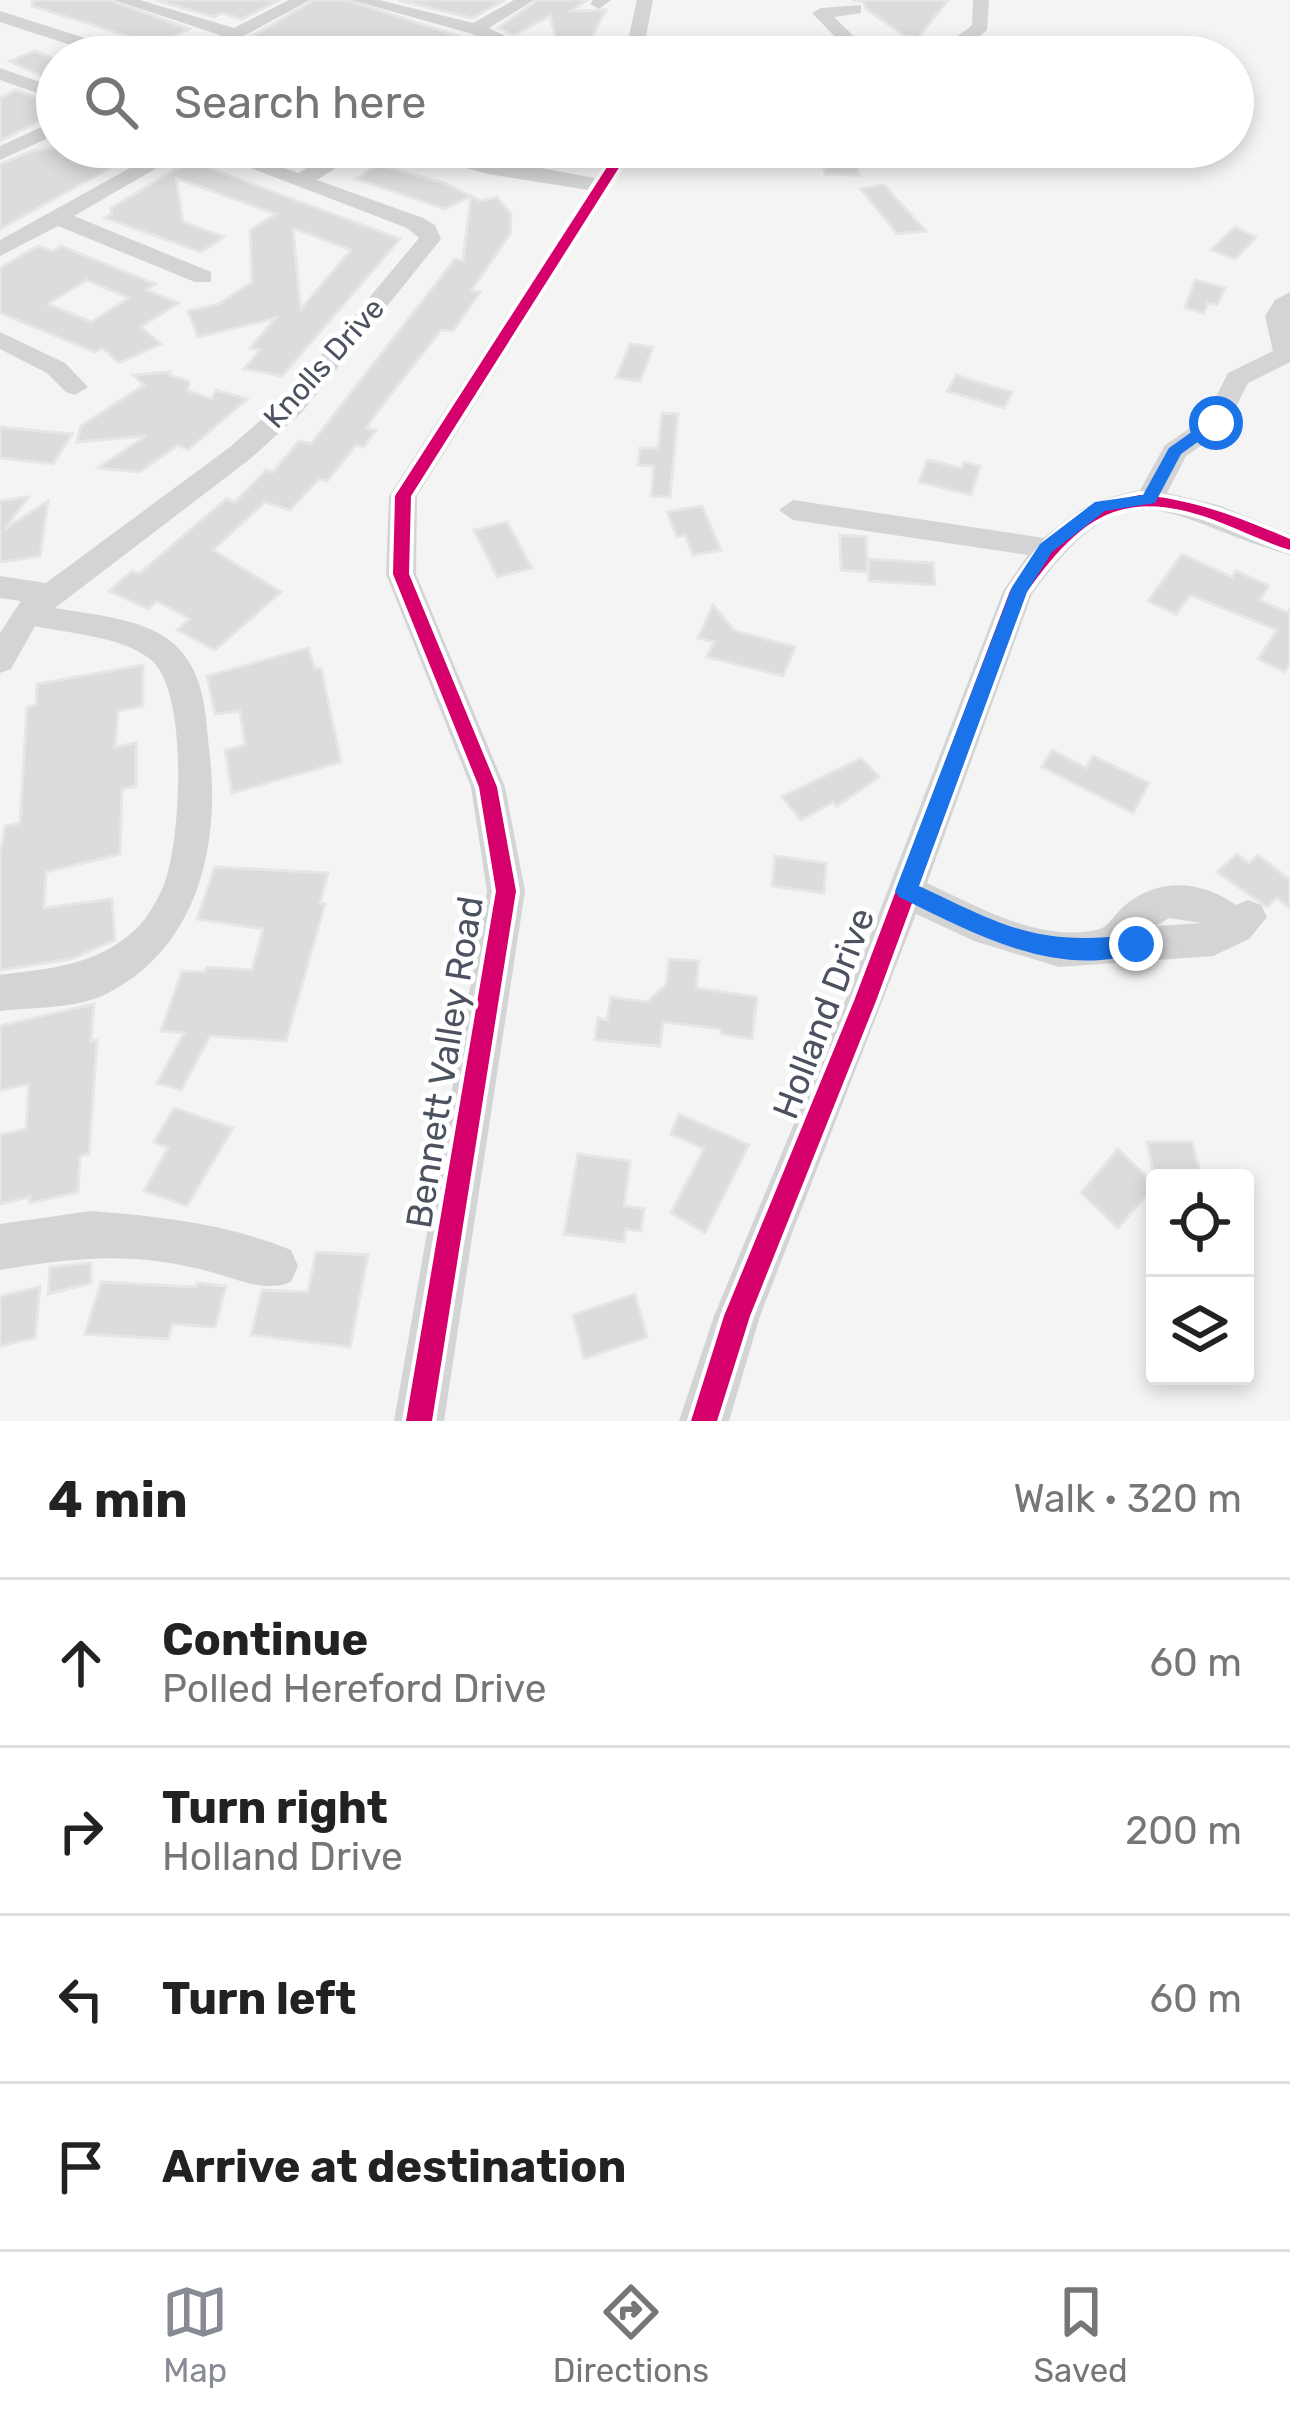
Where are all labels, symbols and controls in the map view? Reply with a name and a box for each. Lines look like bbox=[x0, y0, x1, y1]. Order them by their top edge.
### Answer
search box bbox=[36, 36, 1254, 168]
icon: search bbox=[78, 69, 144, 135]
text: Search here bbox=[174, 76, 426, 129]
street label: Knolls Drive bbox=[256, 290, 392, 436]
route start bbox=[1189, 396, 1243, 450]
street label: Bennett Valley Road bbox=[397, 893, 492, 1231]
street label: Holland Drive bbox=[764, 902, 883, 1125]
route end bbox=[1109, 917, 1163, 971]
map controls bbox=[1146, 1169, 1254, 1385]
button: locate bbox=[1146, 1169, 1254, 1277]
button: layers bbox=[1146, 1277, 1254, 1385]
text: 4 min bbox=[48, 1469, 188, 1530]
text: Walk · 320 m bbox=[1014, 1476, 1242, 1522]
text: Continue bbox=[162, 1613, 368, 1666]
icon: ahead bbox=[48, 1630, 114, 1696]
text: 60 m bbox=[1149, 1640, 1242, 1686]
text: Polled Hereford Drive bbox=[162, 1666, 547, 1712]
text: Turn right bbox=[162, 1781, 388, 1834]
icon: right bbox=[48, 1798, 114, 1864]
text: 200 m bbox=[1125, 1808, 1242, 1854]
text: Holland Drive bbox=[162, 1834, 403, 1880]
icon: left bbox=[48, 1966, 114, 2032]
text: Turn left bbox=[162, 1972, 356, 2025]
text: 60 m bbox=[1149, 1976, 1242, 2022]
icon: arrive bbox=[48, 2134, 114, 2200]
text: Arrive at destination bbox=[162, 2140, 627, 2193]
tab: Map bbox=[162, 2279, 228, 2390]
tab: Directions bbox=[553, 2279, 709, 2390]
tab: Saved bbox=[1034, 2279, 1128, 2390]

